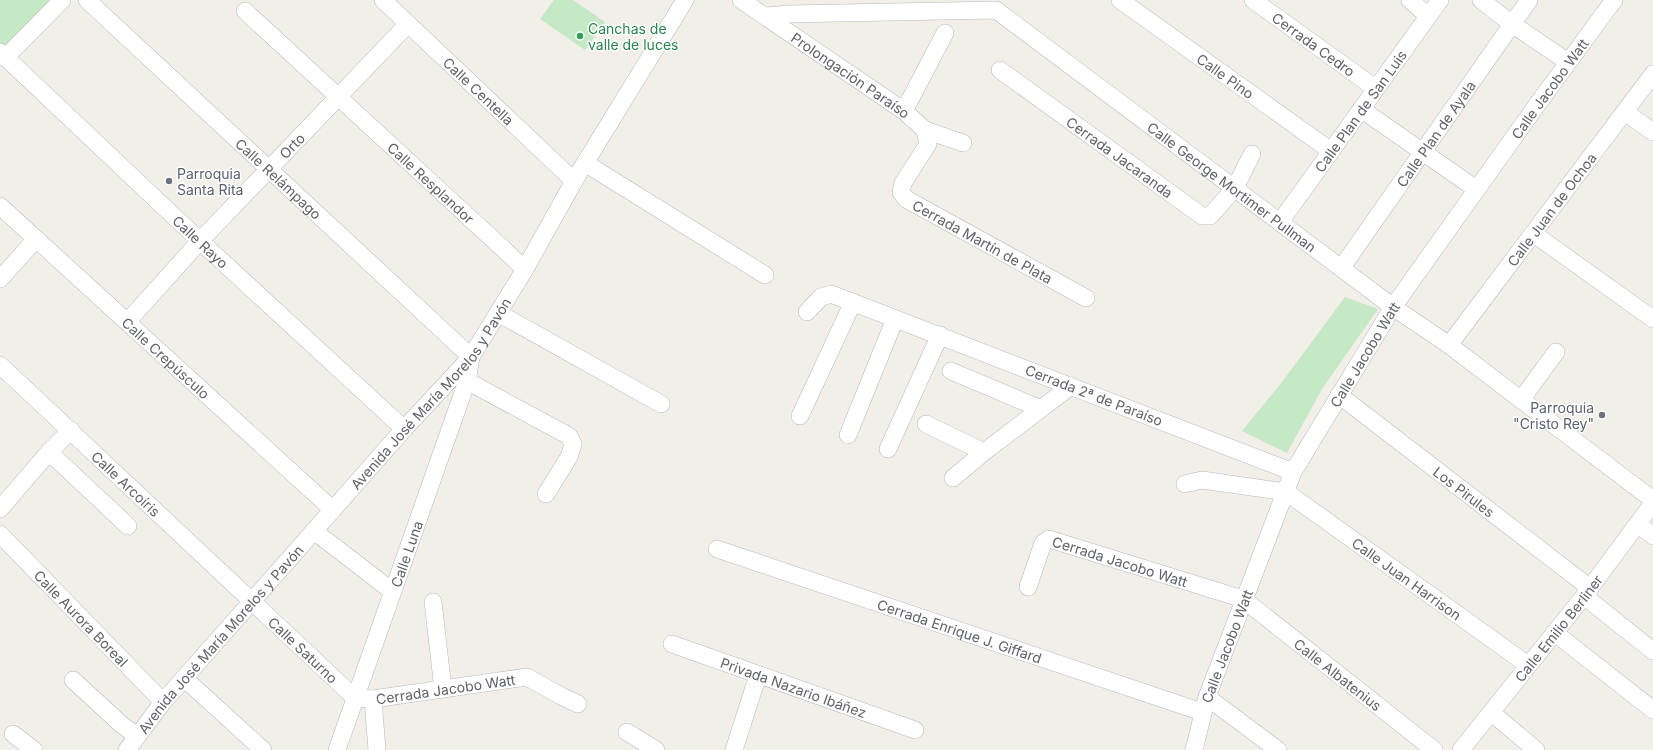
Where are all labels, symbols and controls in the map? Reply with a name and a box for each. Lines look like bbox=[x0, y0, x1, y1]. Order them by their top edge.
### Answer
street label: Cerrada Cedro bbox=[1269, 8, 1358, 79]
place label: Canchas de valle de luces bbox=[588, 20, 678, 53]
street label: Prolongación Paraíso bbox=[788, 28, 914, 121]
marker: Canchas de valle de luces bbox=[575, 31, 585, 41]
street label: Calle Jacobo Watt bbox=[1507, 35, 1592, 142]
street label: Calle Plan de San Luis bbox=[1310, 47, 1410, 175]
street label: Calle Pino bbox=[1194, 50, 1258, 102]
street label: Calle Centella bbox=[440, 53, 518, 128]
street label: Calle Plan de Ayala bbox=[1392, 77, 1479, 190]
street label: Cerrada Jacaranda bbox=[1063, 113, 1176, 201]
street label: Calle George Mortimer Pullman bbox=[1144, 118, 1320, 255]
street label: Orto bbox=[275, 129, 308, 162]
street label: Calle Relámpago bbox=[232, 134, 325, 222]
street label: Calle Resplandor bbox=[384, 138, 478, 227]
street label: Calle Juan de Ochoa bbox=[1503, 149, 1599, 269]
place label: Parroquia Santa Rita bbox=[177, 165, 243, 198]
marker: Parroquia Santa Rita bbox=[164, 176, 174, 186]
street label: Cerrada Martín de Plata bbox=[910, 196, 1056, 286]
street label: Calle Rayo bbox=[169, 211, 232, 271]
street label: Avenida José María Morelos y Pavón bbox=[347, 294, 514, 492]
street label: Calle Jacobo Watt bbox=[1326, 298, 1403, 410]
street label: Calle Crepúsculo bbox=[119, 313, 214, 402]
street label: Cerrada 2ª de Paraíso bbox=[1023, 361, 1165, 429]
place label: Parroquia "Cristo Rey" bbox=[1513, 399, 1594, 432]
marker: Parroquia "Cristo Rey" bbox=[1597, 410, 1607, 420]
street label: Calle Arcoíris bbox=[88, 447, 164, 520]
street label: Los Pirules bbox=[1430, 462, 1498, 520]
street label: Calle Luna bbox=[387, 518, 426, 589]
street label: Cerrada Jacobo Watt bbox=[1050, 532, 1190, 590]
street label: Calle Juan Harrison bbox=[1349, 534, 1465, 623]
street label: Avenida José María Morelos y Pavón bbox=[134, 541, 306, 737]
street label: Calle Aurora Boreal bbox=[31, 566, 132, 670]
street label: Calle Emilio Berliner bbox=[1511, 571, 1606, 685]
street label: Calle Jacobo Watt bbox=[1197, 587, 1256, 704]
street label: Cerrada Enrique J. Giffard bbox=[875, 595, 1044, 666]
street label: Calle Saturno bbox=[265, 613, 342, 686]
street label: Calle Albatenius bbox=[1291, 634, 1385, 714]
street label: Privada Nazario Ibáñez bbox=[718, 653, 869, 721]
street label: Cerrada Jacobo Watt bbox=[375, 670, 517, 707]

